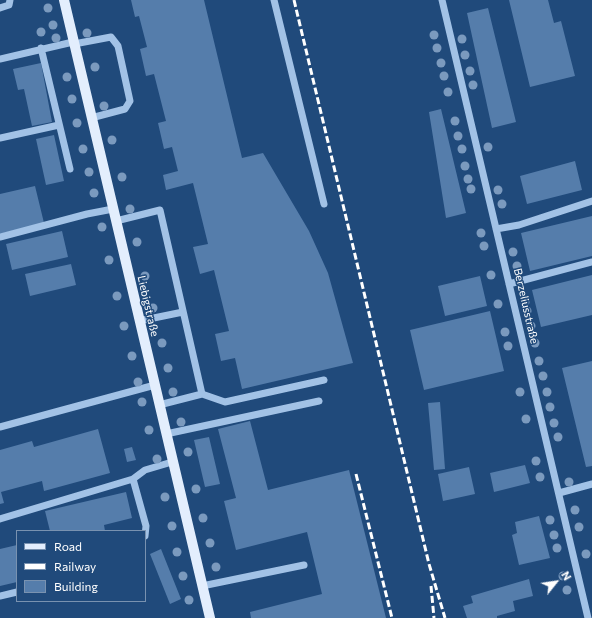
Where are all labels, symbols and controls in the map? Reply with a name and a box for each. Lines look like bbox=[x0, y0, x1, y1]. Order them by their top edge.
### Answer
street label: Berzeliusstraße bbox=[511, 267, 541, 345]
street label: Liebigstraße bbox=[135, 274, 161, 338]
legend bbox=[16, 530, 146, 602]
text: Road bbox=[54, 539, 82, 553]
text: Railway bbox=[54, 559, 96, 573]
north arrow bbox=[536, 562, 576, 602]
text: N bbox=[559, 569, 575, 583]
text: Building bbox=[54, 579, 98, 593]

